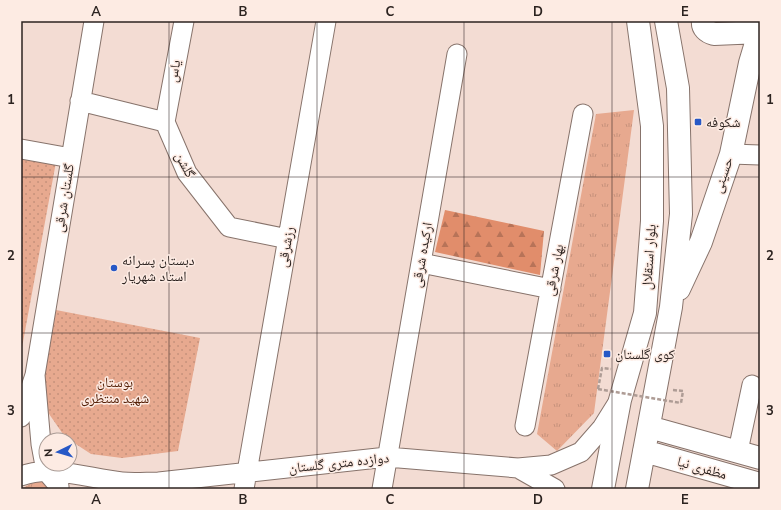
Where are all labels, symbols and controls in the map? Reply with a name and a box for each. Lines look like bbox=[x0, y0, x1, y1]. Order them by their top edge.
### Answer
text: A bbox=[91, 3, 101, 21]
text: B bbox=[239, 3, 248, 21]
text: C bbox=[386, 3, 395, 21]
text: D bbox=[533, 3, 543, 21]
text: E bbox=[681, 3, 689, 21]
street label: یاس bbox=[163, 58, 185, 84]
text: 1 bbox=[7, 91, 15, 109]
text: 1 bbox=[766, 91, 774, 109]
place label: شکوفه bbox=[706, 113, 740, 132]
marker: شکوفه bbox=[693, 117, 703, 127]
street label: گلشن bbox=[170, 149, 200, 181]
street label: حسینی bbox=[708, 154, 738, 196]
street label: گلستان شرقی bbox=[49, 162, 79, 234]
street label: ارکیده شرقی bbox=[407, 221, 437, 289]
street label: بلوار استقلال bbox=[637, 223, 661, 291]
street label: رزشرقی bbox=[273, 225, 299, 269]
street label: بهار شرقی bbox=[540, 242, 568, 297]
text: 2 bbox=[7, 247, 15, 265]
text: 2 bbox=[766, 247, 774, 265]
place label: دبستان پسرانه استاد شهريار bbox=[121, 251, 195, 286]
marker: دبستان پسرانه استاد شهريار bbox=[109, 263, 119, 273]
place label: کوی گلستان bbox=[615, 345, 675, 364]
marker: کوی گلستان bbox=[602, 349, 612, 359]
park label: بوستان شهید منتظری bbox=[81, 373, 149, 408]
text: 3 bbox=[7, 402, 15, 420]
text: 3 bbox=[766, 402, 774, 420]
north arrow bbox=[38, 432, 78, 472]
text: N bbox=[41, 448, 56, 458]
street label: دوازده متری گلستان bbox=[288, 448, 390, 478]
street label: مظفری نیا bbox=[675, 452, 729, 484]
text: A bbox=[91, 491, 101, 509]
text: B bbox=[239, 491, 248, 509]
text: C bbox=[386, 491, 395, 509]
text: D bbox=[533, 491, 543, 509]
text: E bbox=[681, 491, 689, 509]

